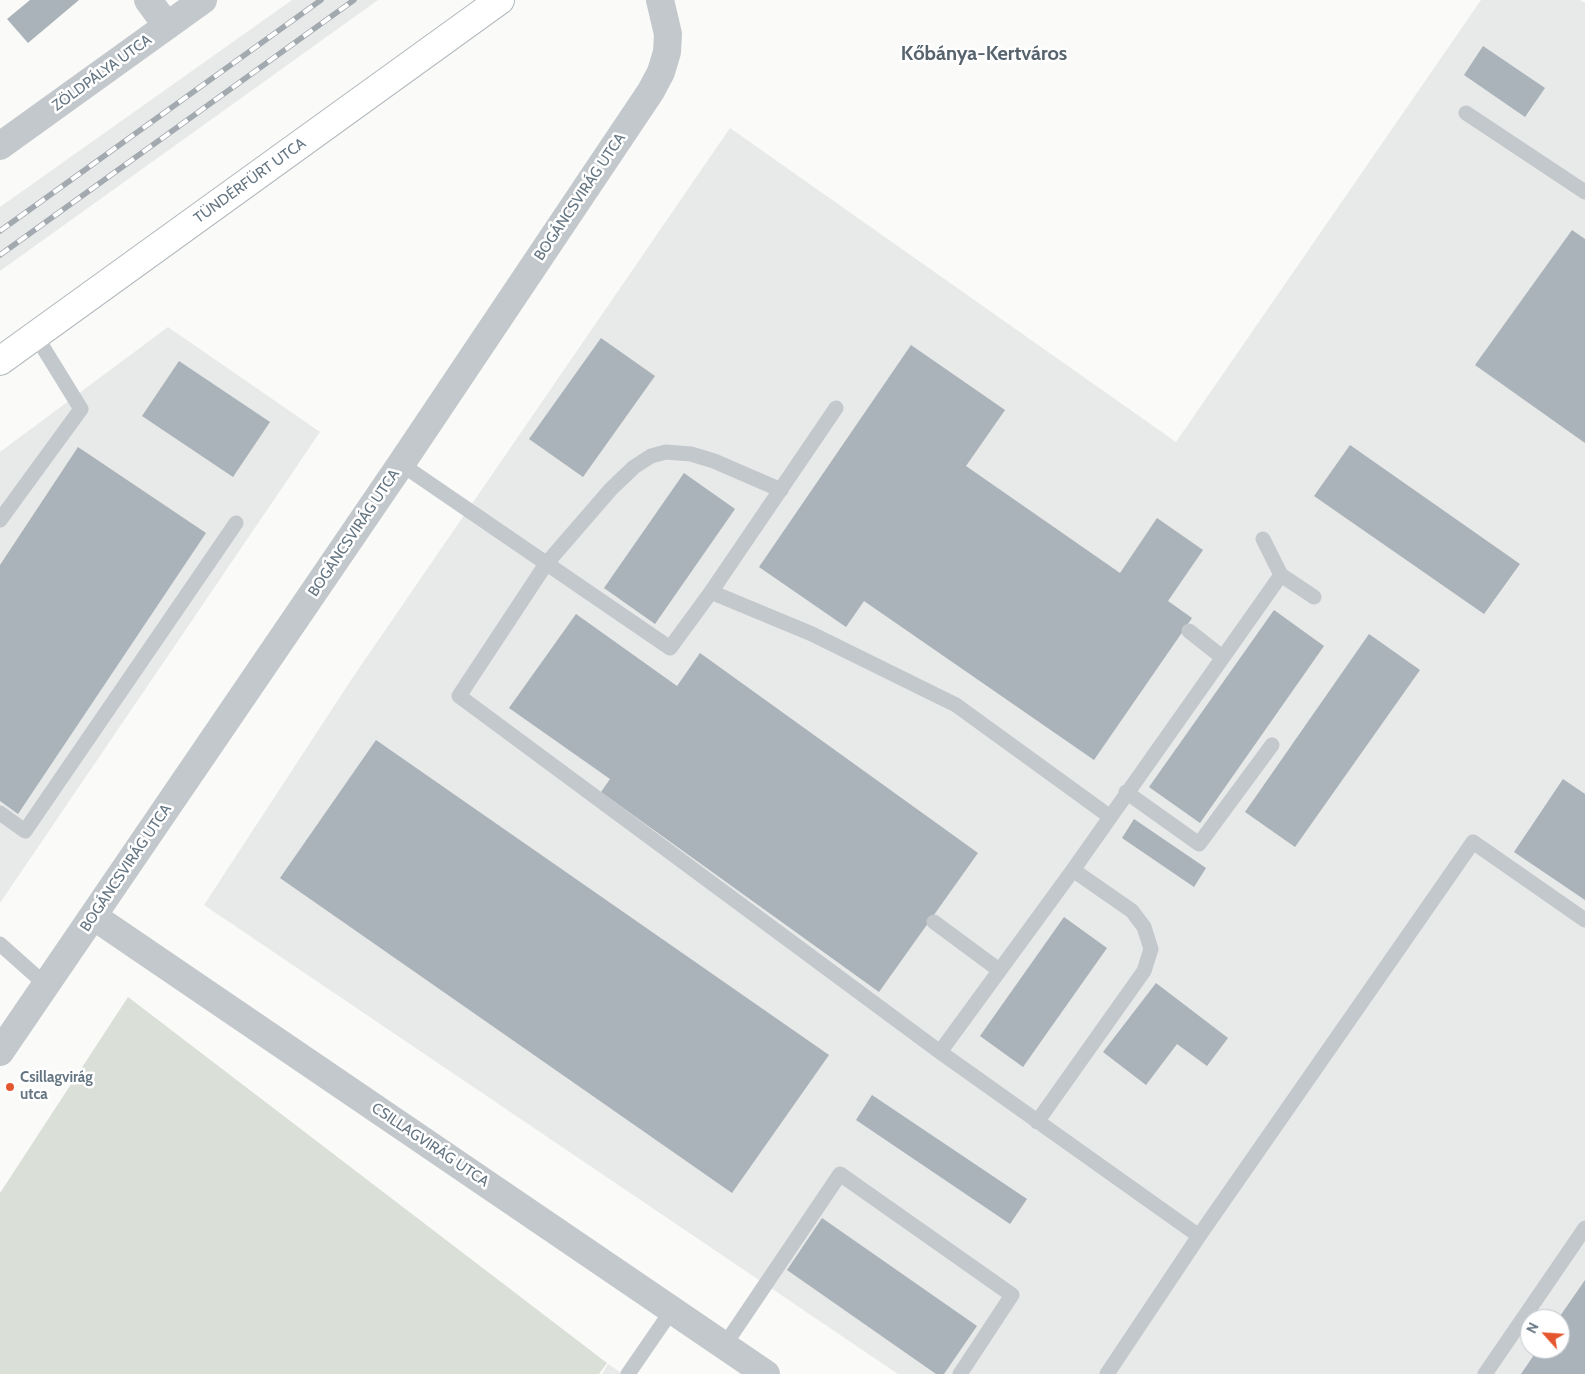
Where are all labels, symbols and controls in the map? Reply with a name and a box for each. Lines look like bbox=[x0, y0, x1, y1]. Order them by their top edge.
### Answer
street label: ZÖLDPÁLYA UTCA bbox=[49, 31, 155, 115]
district label: Kőbánya-Kertváros bbox=[901, 42, 1067, 66]
street label: BOGÁNCSVIRÁG UTCA bbox=[531, 130, 629, 264]
street label: TÜNDÉRFÜRT UTCA bbox=[191, 134, 309, 228]
street label: BOGÁNCSVIRÁG UTCA bbox=[305, 466, 403, 600]
street label: BOGÁNCSVIRÁG UTCA bbox=[77, 801, 175, 935]
place label: Csillagvirág utca bbox=[20, 1069, 93, 1104]
marker: Csillagvirág utca bbox=[4, 1081, 16, 1093]
street label: CSILLAGVIRÁG UTCA bbox=[368, 1099, 492, 1191]
north arrow bbox=[1520, 1309, 1570, 1359]
text: N bbox=[1522, 1319, 1543, 1336]

